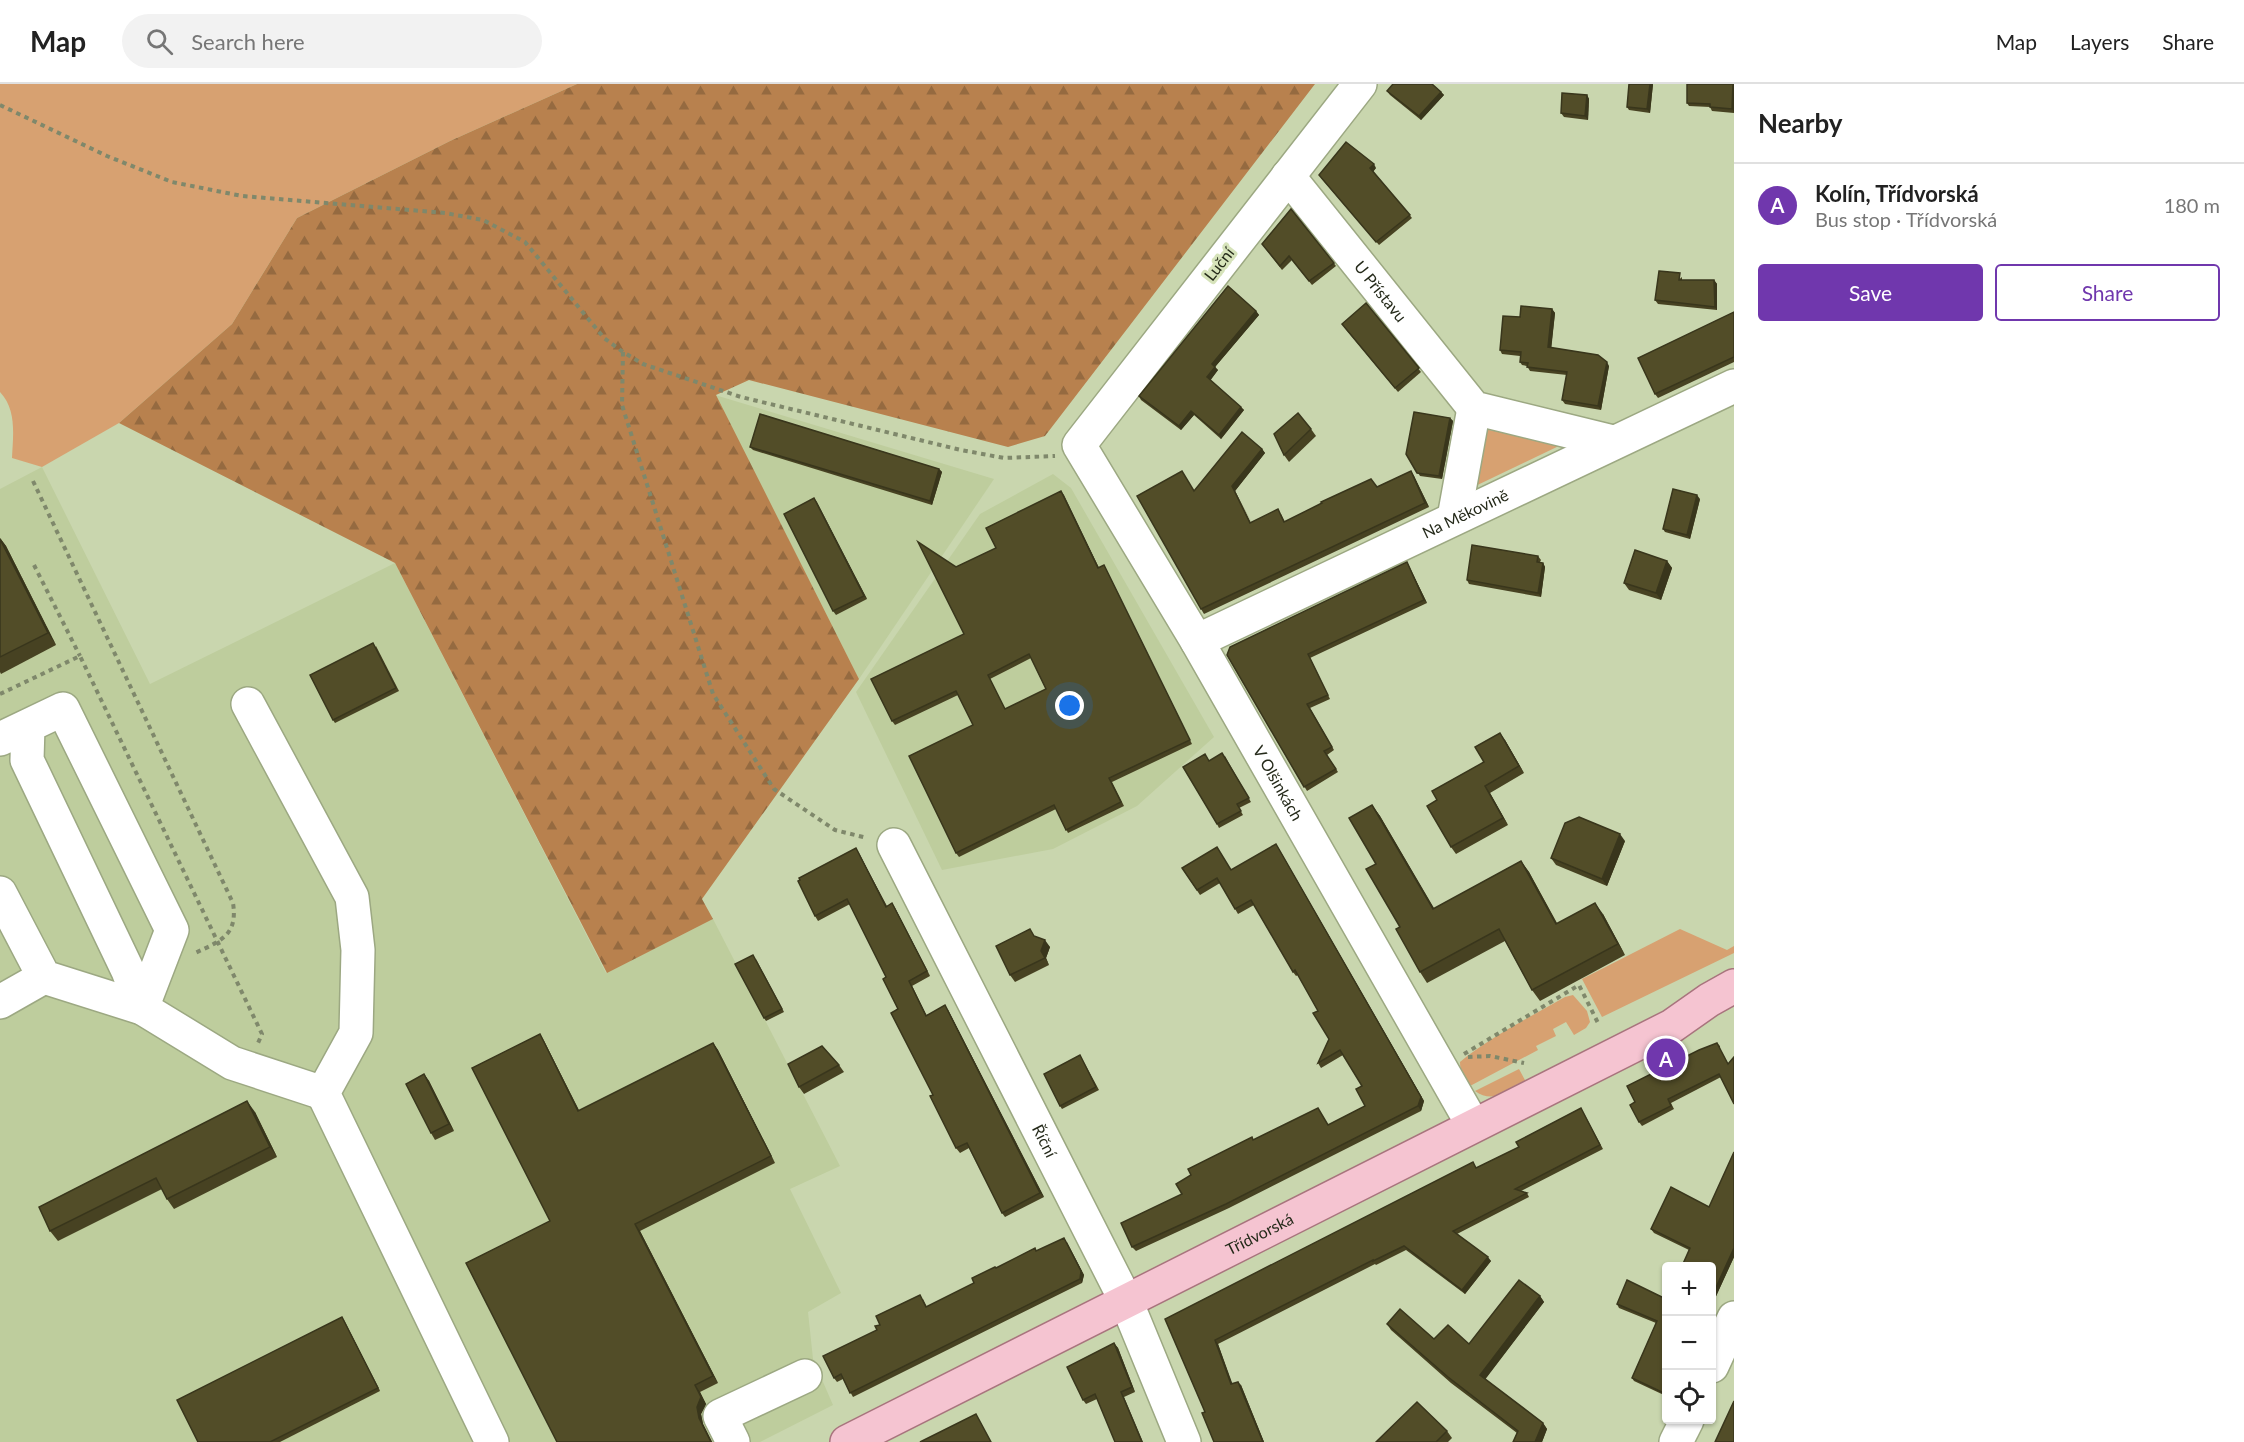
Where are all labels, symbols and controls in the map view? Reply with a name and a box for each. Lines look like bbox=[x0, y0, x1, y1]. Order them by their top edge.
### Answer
search box bbox=[122, 14, 542, 68]
text: Map bbox=[30, 24, 86, 58]
icon: search bbox=[143, 25, 176, 58]
text: Search here bbox=[191, 28, 305, 55]
text: Map bbox=[1996, 29, 2037, 54]
text: Layers bbox=[2070, 29, 2129, 54]
text: Share bbox=[2162, 29, 2214, 54]
text: Nearby bbox=[1758, 107, 1843, 139]
text: Kolín, Třídvorská bbox=[1815, 180, 1979, 207]
text: A bbox=[1771, 193, 1784, 217]
text: 180 m bbox=[2164, 193, 2220, 217]
text: Bus stop · Třídvorská bbox=[1815, 207, 1997, 231]
street label: Luční bbox=[1200, 242, 1238, 284]
street label: U Přístavu bbox=[1351, 257, 1411, 325]
button: Save bbox=[1758, 264, 1983, 321]
button: Share bbox=[1995, 264, 2220, 321]
street label: Na Měkovině bbox=[1419, 485, 1511, 542]
your location bbox=[1055, 691, 1084, 720]
street label: V Olšinkách bbox=[1250, 742, 1307, 824]
pin: A bbox=[1646, 1036, 1686, 1080]
street label: Říční bbox=[1029, 1121, 1062, 1161]
street label: Třídvorská bbox=[1222, 1209, 1296, 1259]
map controls bbox=[1662, 1262, 1716, 1424]
button: + bbox=[1662, 1262, 1716, 1316]
button: − bbox=[1662, 1316, 1716, 1370]
button: locate bbox=[1662, 1370, 1716, 1424]

